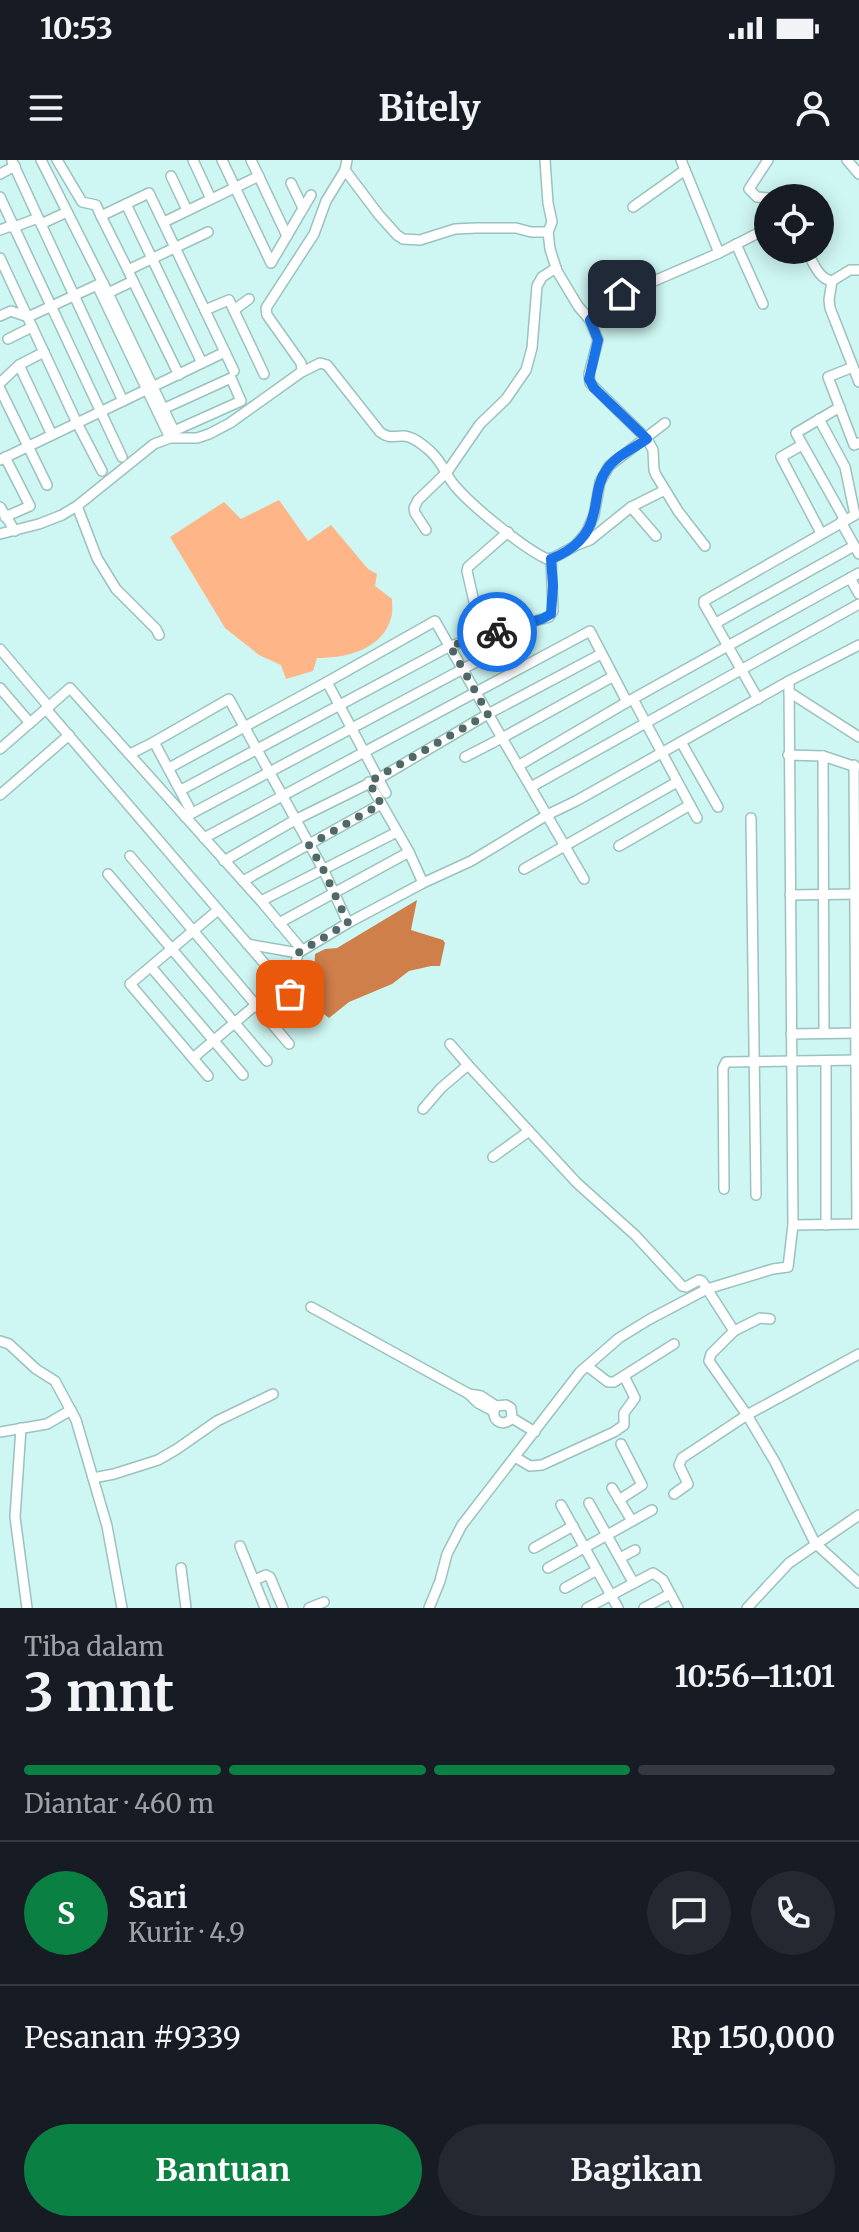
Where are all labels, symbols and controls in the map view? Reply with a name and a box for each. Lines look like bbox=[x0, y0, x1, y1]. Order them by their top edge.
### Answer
text: 10:53 bbox=[40, 9, 113, 47]
icon: menu bbox=[24, 86, 68, 130]
text: Bitely bbox=[378, 86, 481, 131]
icon: person bbox=[791, 86, 835, 130]
map controls bbox=[754, 184, 834, 264]
button: locate bbox=[754, 184, 834, 264]
pin bbox=[588, 260, 656, 328]
icon: home bbox=[600, 272, 644, 316]
courier bbox=[457, 592, 537, 672]
icon: bike bbox=[475, 610, 519, 654]
pin bbox=[256, 960, 324, 1028]
icon: bag bbox=[268, 972, 312, 1016]
text: Tiba dalam bbox=[24, 1630, 164, 1663]
text: 10:56–11:01 bbox=[675, 1657, 835, 1695]
text: 3 mnt bbox=[24, 1660, 174, 1725]
text: Diantar · 460 m bbox=[24, 1787, 214, 1820]
button: chat bbox=[647, 1871, 731, 1955]
button: phone bbox=[751, 1871, 835, 1955]
text: Sari bbox=[128, 1878, 188, 1916]
text: S bbox=[57, 1894, 75, 1932]
text: Kurir · 4.9 bbox=[128, 1916, 245, 1949]
text: Pesanan #9339 bbox=[24, 2018, 241, 2056]
text: Rp 150,000 bbox=[671, 2018, 835, 2056]
button: Bantuan bbox=[24, 2124, 422, 2216]
button: Bagikan bbox=[438, 2124, 835, 2216]

